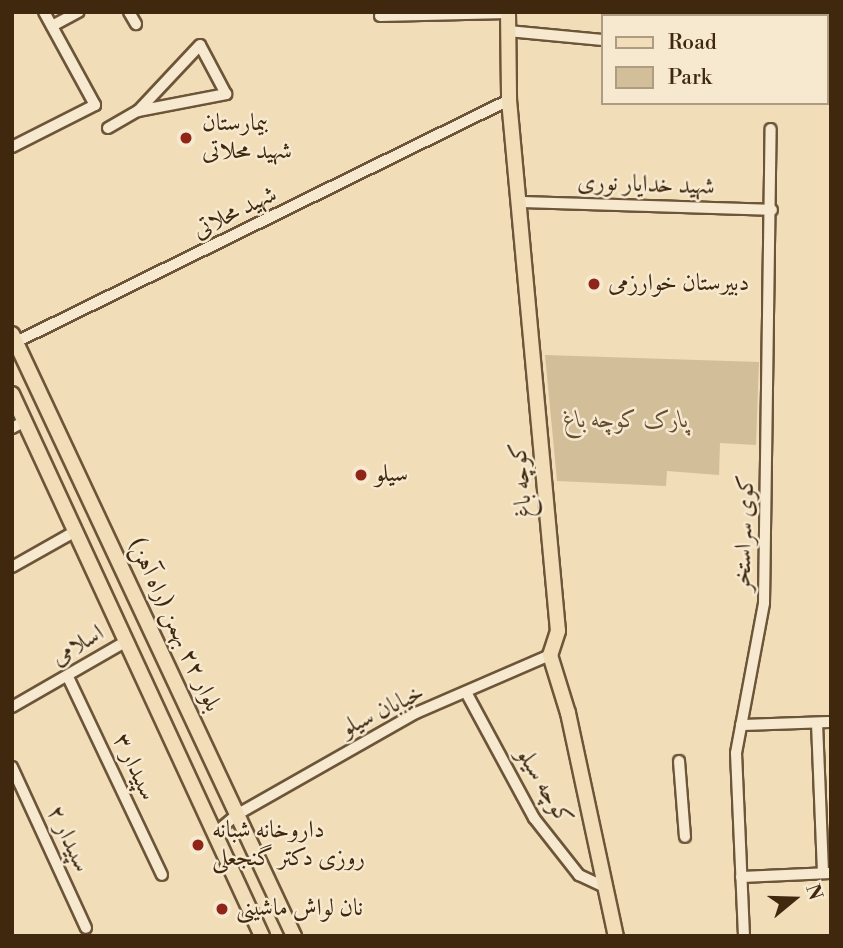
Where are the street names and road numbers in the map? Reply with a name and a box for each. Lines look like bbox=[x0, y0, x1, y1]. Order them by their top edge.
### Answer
street label: شهید خدایار نوری bbox=[577, 168, 715, 202]
street label: شهید محلاتی bbox=[188, 180, 282, 246]
street label: کوچه باغ bbox=[504, 441, 540, 519]
street label: کوی سراستخر bbox=[729, 474, 761, 592]
street label: بلوار ۲۲ بهمن (راه آهن) bbox=[121, 533, 227, 717]
street label: اسلامی bbox=[47, 619, 109, 673]
street label: خیابان سیلو bbox=[337, 679, 429, 743]
street label: سپیدار ۳ bbox=[106, 729, 162, 805]
street label: کوچه سیلو bbox=[510, 743, 578, 831]
street label: سپیدار ۲ bbox=[40, 801, 96, 877]

